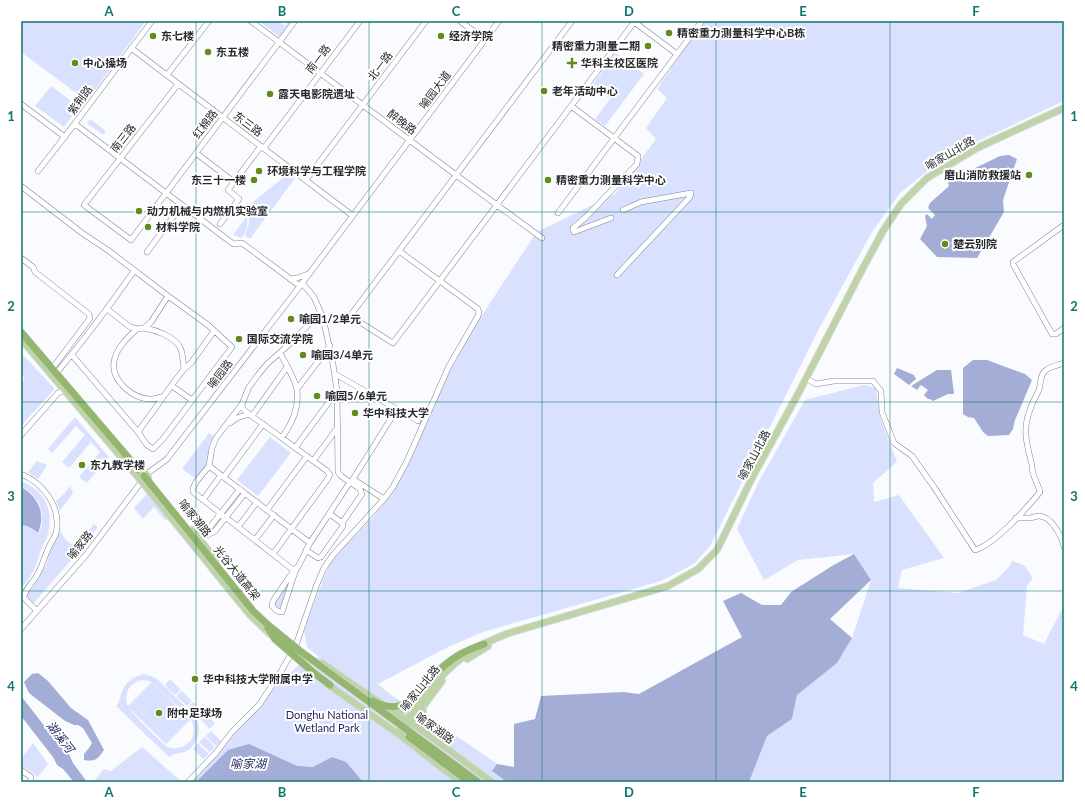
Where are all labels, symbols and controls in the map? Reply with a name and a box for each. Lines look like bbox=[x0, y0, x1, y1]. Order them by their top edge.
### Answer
text: A bbox=[103, 3, 114, 19]
text: B bbox=[278, 3, 287, 19]
text: C bbox=[452, 3, 461, 19]
text: D bbox=[624, 3, 634, 19]
text: E bbox=[799, 3, 807, 19]
text: F bbox=[972, 3, 980, 19]
place label: 精密重力测量科学中心B栋 bbox=[677, 26, 805, 39]
marker: 精密重力测量科学中心B栋 bbox=[664, 28, 674, 38]
place label: 东七楼 bbox=[161, 29, 194, 42]
place label: 经济学院 bbox=[449, 29, 493, 42]
marker: 东七楼 bbox=[148, 31, 158, 41]
marker: 经济学院 bbox=[436, 31, 446, 41]
place label: 精密重力测量二期 bbox=[552, 39, 640, 52]
marker: 精密重力测量二期 bbox=[643, 41, 653, 51]
street label: 南一路 bbox=[302, 42, 333, 76]
place label: 东五楼 bbox=[216, 45, 249, 58]
marker: 东五楼 bbox=[203, 47, 213, 57]
street label: 北一路 bbox=[364, 49, 395, 83]
place label: 中心操场 bbox=[83, 56, 127, 69]
place label: 华科主校区医院 bbox=[581, 56, 658, 69]
marker: 华科主校区医院 bbox=[566, 57, 578, 69]
marker: 中心操场 bbox=[70, 58, 80, 68]
street label: 喻园大道 bbox=[416, 68, 453, 111]
street label: 紫荆路 bbox=[65, 83, 95, 117]
place label: 老年活动中心 bbox=[552, 84, 618, 97]
marker: 老年活动中心 bbox=[539, 86, 549, 96]
place label: 露天电影院遗址 bbox=[278, 87, 355, 100]
marker: 露天电影院遗址 bbox=[265, 89, 275, 99]
street label: 醉晚路 bbox=[385, 106, 419, 137]
street label: 红棉路 bbox=[189, 107, 220, 141]
text: 1 bbox=[7, 108, 15, 124]
street label: 东三路 bbox=[231, 108, 265, 139]
text: 1 bbox=[1070, 108, 1078, 124]
street label: 南三路 bbox=[107, 121, 138, 155]
street label: 喻家山北路 bbox=[923, 133, 977, 172]
place label: 环境科学与工程学院 bbox=[267, 164, 366, 177]
marker: 环境科学与工程学院 bbox=[254, 166, 264, 176]
place label: 磨山消防救援站 bbox=[944, 168, 1021, 181]
marker: 磨山消防救援站 bbox=[1024, 170, 1034, 180]
place label: 东三十一楼 bbox=[191, 173, 246, 186]
place label: 精密重力测量科学中心 bbox=[556, 173, 666, 186]
marker: 东三十一楼 bbox=[249, 175, 259, 185]
marker: 精密重力测量科学中心 bbox=[543, 175, 553, 185]
place label: 动力机械与内燃机实验室 bbox=[147, 204, 268, 217]
marker: 动力机械与内燃机实验室 bbox=[134, 206, 144, 216]
place label: 材料学院 bbox=[156, 220, 200, 233]
marker: 材料学院 bbox=[143, 222, 153, 232]
place label: 楚云别院 bbox=[953, 237, 997, 250]
marker: 楚云别院 bbox=[940, 239, 950, 249]
text: 2 bbox=[7, 298, 15, 314]
text: 2 bbox=[1070, 298, 1078, 314]
place label: 喻园1/2单元 bbox=[299, 312, 361, 325]
marker: 喻园1/2单元 bbox=[286, 314, 296, 324]
place label: 国际交流学院 bbox=[247, 332, 313, 345]
marker: 国际交流学院 bbox=[234, 334, 244, 344]
place label: 喻园3/4单元 bbox=[311, 348, 373, 361]
marker: 喻园3/4单元 bbox=[298, 350, 308, 360]
street label: 喻园路 bbox=[204, 357, 235, 391]
place label: 喻园5/6单元 bbox=[325, 389, 387, 402]
marker: 喻园5/6单元 bbox=[312, 391, 322, 401]
place label: 华中科技大学 bbox=[363, 406, 429, 419]
marker: 华中科技大学 bbox=[350, 408, 360, 418]
street label: 喻家山北路 bbox=[735, 427, 772, 482]
place label: 东九教学楼 bbox=[90, 458, 145, 471]
marker: 东九教学楼 bbox=[77, 460, 87, 470]
text: 3 bbox=[7, 488, 15, 504]
text: 3 bbox=[1070, 488, 1078, 504]
street label: 喻家湖路 bbox=[176, 496, 214, 539]
street label: 喻家路 bbox=[64, 528, 95, 562]
street label: 光谷大道高架 bbox=[212, 543, 263, 602]
street label: 喻家山北路 bbox=[397, 662, 442, 713]
place label: 华中科技大学附属中学 bbox=[203, 672, 313, 685]
marker: 华中科技大学附属中学 bbox=[190, 674, 200, 684]
text: 4 bbox=[7, 678, 15, 694]
text: 4 bbox=[1070, 678, 1078, 694]
place label: 附中足球场 bbox=[167, 706, 222, 719]
marker: 附中足球场 bbox=[154, 708, 164, 718]
park label: Donghu National Wetland Park bbox=[286, 708, 368, 734]
street label: 喻家湖路 bbox=[414, 709, 457, 746]
water label: 湖溪河 bbox=[43, 718, 79, 757]
water label: 喻家湖 bbox=[230, 756, 268, 771]
text: A bbox=[103, 784, 114, 800]
text: B bbox=[278, 784, 287, 800]
text: C bbox=[452, 784, 461, 800]
text: D bbox=[624, 784, 634, 800]
text: E bbox=[799, 784, 807, 800]
text: F bbox=[972, 784, 980, 800]

